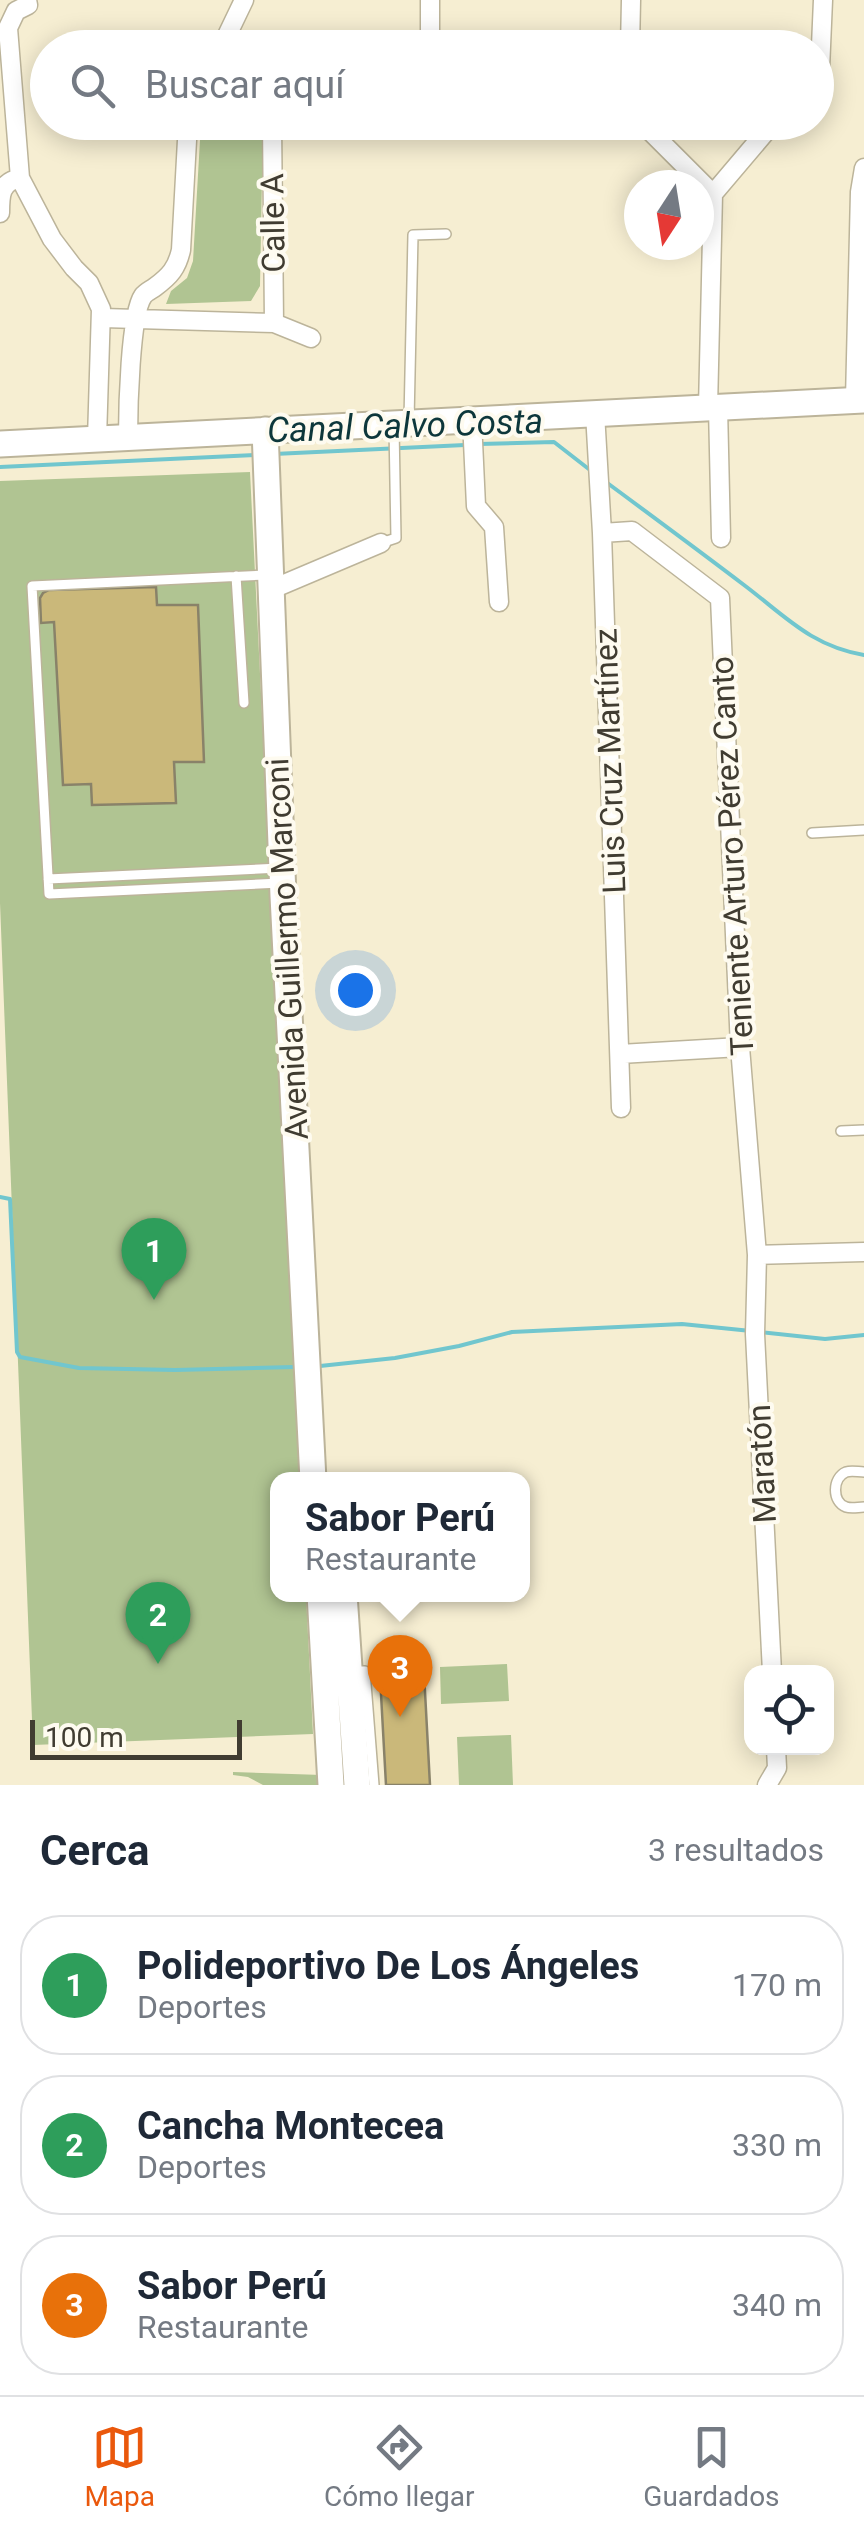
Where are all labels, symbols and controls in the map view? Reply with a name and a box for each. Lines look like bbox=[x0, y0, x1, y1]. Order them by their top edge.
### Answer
search box bbox=[30, 30, 834, 140]
icon: search bbox=[65, 58, 120, 113]
text: Buscar aquí bbox=[145, 63, 345, 107]
north arrow bbox=[624, 170, 714, 260]
street label: Calle A bbox=[253, 173, 293, 273]
water label: Canal Calvo Costa bbox=[266, 401, 544, 451]
street label: Luis Cruz Martínez bbox=[586, 628, 634, 894]
street label: Teniente Arturo Pérez Canto bbox=[703, 655, 761, 1057]
street label: Avenida Guillermo Marconi bbox=[258, 757, 316, 1141]
your location bbox=[330, 965, 381, 1016]
pin: 1 bbox=[122, 1218, 186, 1300]
street label: Maratón bbox=[740, 1404, 784, 1524]
popup bbox=[270, 1472, 530, 1602]
text: Sabor Perú bbox=[305, 1496, 495, 1540]
text: Restaurante bbox=[305, 1540, 477, 1578]
pin: 2 bbox=[126, 1582, 190, 1664]
pin: 3 bbox=[368, 1634, 432, 1717]
map controls bbox=[744, 1665, 834, 1755]
button: locate bbox=[744, 1665, 834, 1755]
scale bar bbox=[30, 1715, 242, 1760]
text: 100 m bbox=[45, 1721, 124, 1754]
text: Cerca bbox=[40, 1826, 150, 1875]
text: 3 resultados bbox=[648, 1831, 824, 1869]
text: Polideportivo De Los Ángeles bbox=[137, 1944, 639, 1988]
text: 1 bbox=[65, 1966, 84, 2004]
text: 170 m bbox=[732, 1966, 822, 2004]
text: Deportes bbox=[137, 1988, 267, 2026]
text: Cancha Montecea bbox=[137, 2104, 444, 2148]
text: 2 bbox=[65, 2126, 84, 2164]
text: 330 m bbox=[732, 2126, 822, 2164]
text: Deportes bbox=[137, 2148, 267, 2186]
text: Sabor Perú bbox=[137, 2264, 327, 2308]
text: 3 bbox=[65, 2286, 84, 2324]
text: 340 m bbox=[732, 2286, 822, 2324]
text: Restaurante bbox=[137, 2308, 308, 2346]
tab: Mapa bbox=[84, 2420, 155, 2513]
tab: Cómo llegar bbox=[324, 2420, 475, 2513]
tab: Guardados bbox=[643, 2420, 780, 2513]

